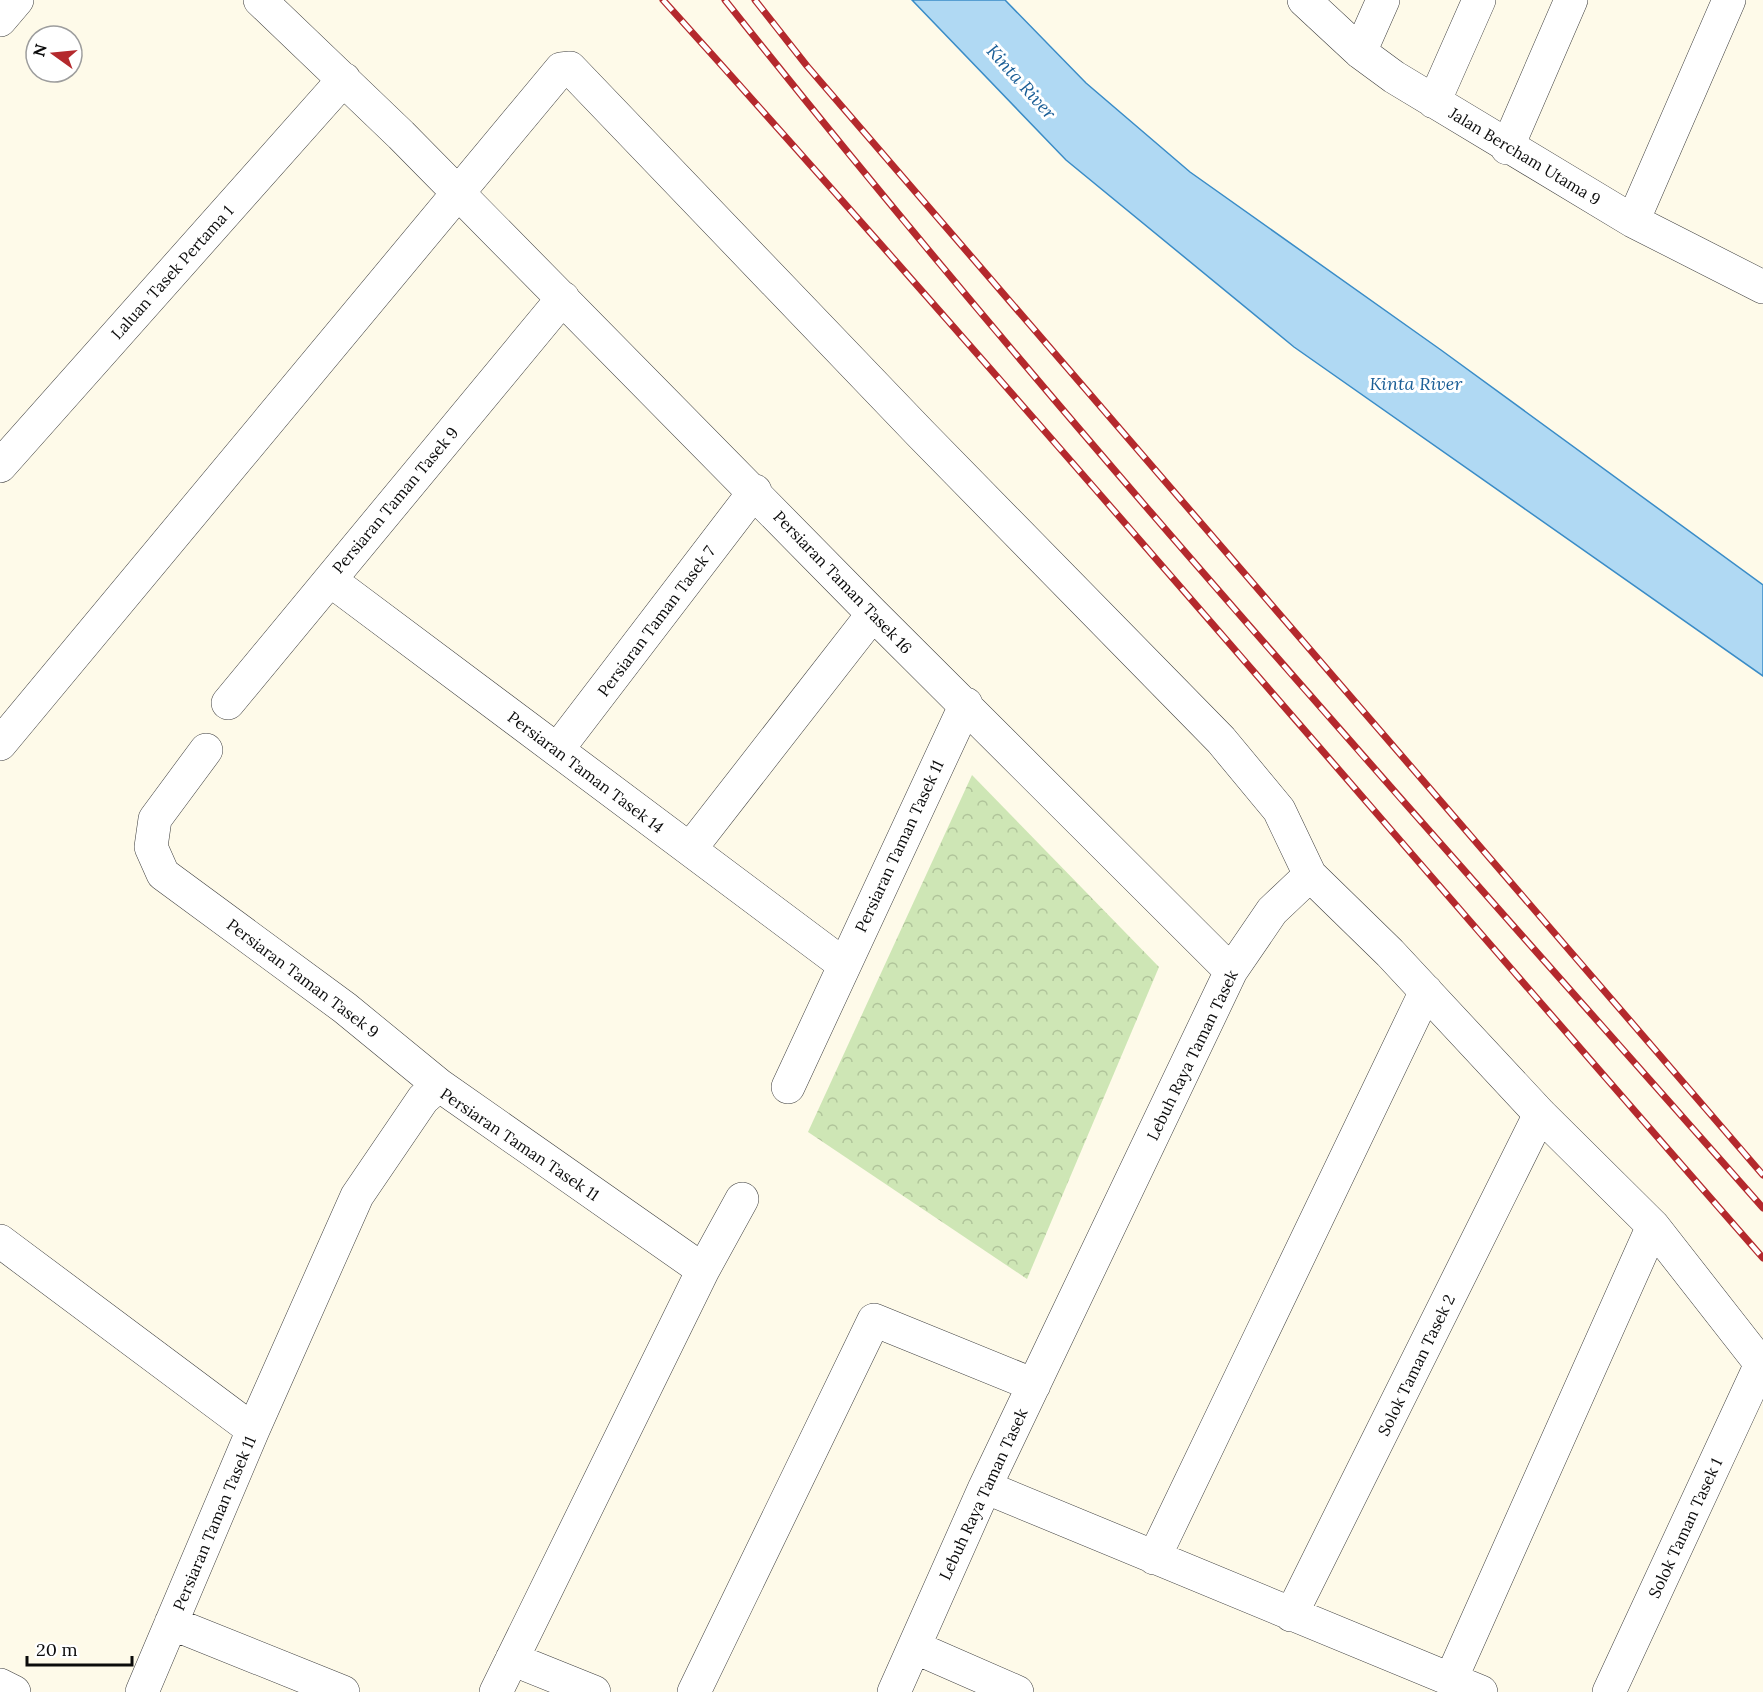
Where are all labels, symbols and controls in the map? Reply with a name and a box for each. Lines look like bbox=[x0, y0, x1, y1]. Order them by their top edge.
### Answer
north arrow bbox=[24, 24, 84, 84]
water label: Kinta River bbox=[982, 39, 1062, 125]
text: N bbox=[28, 42, 51, 59]
street label: Jalan Bercham Utama 9 bbox=[1445, 102, 1604, 209]
street label: Laluan Tasek Pertama 1 bbox=[107, 201, 238, 343]
water label: Kinta River bbox=[1369, 372, 1463, 395]
street label: Persiaran Taman Tasek 9 bbox=[328, 423, 462, 577]
street label: Persiaran Taman Tasek 16 bbox=[769, 506, 917, 658]
street label: Persiaran Taman Tasek 7 bbox=[593, 541, 720, 700]
street label: Persiaran Taman Tasek 14 bbox=[504, 707, 668, 837]
street label: Persiaran Taman Tasek 11 bbox=[850, 757, 948, 935]
street label: Persiaran Taman Tasek 9 bbox=[223, 914, 383, 1042]
street label: Lebuh Raya Taman Tasek bbox=[1142, 966, 1242, 1143]
street label: Persiaran Taman Tasek 11 bbox=[437, 1083, 603, 1205]
street label: Solok Taman Tasek 2 bbox=[1373, 1291, 1459, 1439]
street label: Lebuh Raya Taman Tasek bbox=[934, 1405, 1032, 1583]
street label: Persiaran Taman Tasek 11 bbox=[168, 1433, 260, 1613]
street label: Solok Taman Tasek 1 bbox=[1644, 1455, 1726, 1601]
scale bar bbox=[27, 1629, 132, 1667]
text: 20 m bbox=[36, 1638, 78, 1661]

